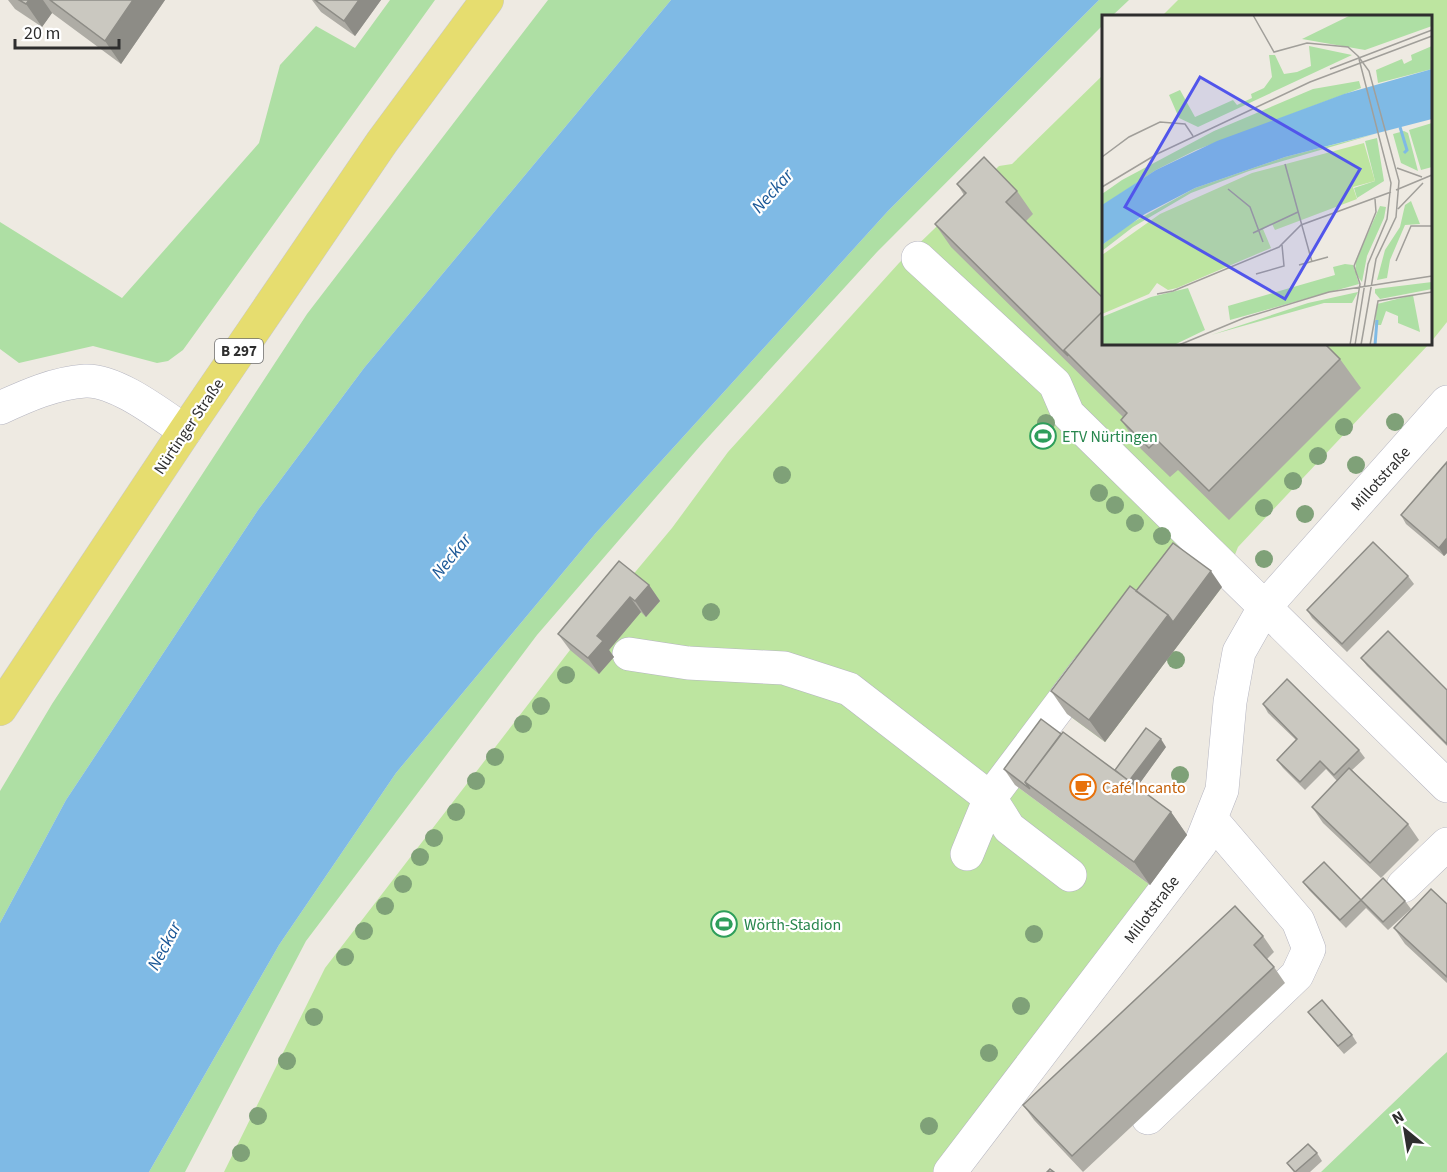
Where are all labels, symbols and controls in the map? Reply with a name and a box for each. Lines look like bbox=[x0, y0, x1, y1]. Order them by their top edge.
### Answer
scale bar bbox=[15, 12, 118, 50]
inset map bbox=[1102, 15, 1432, 345]
text: 20 m bbox=[24, 21, 60, 46]
water label: Neckar bbox=[746, 163, 800, 219]
road number: B 297 bbox=[215, 339, 263, 363]
street label: Nürtinger Straße bbox=[149, 374, 229, 479]
sports icon: ETV Nürtingen bbox=[1028, 421, 1058, 451]
place label: ETV Nürtingen bbox=[1062, 426, 1158, 448]
street label: Millotstraße bbox=[1346, 442, 1416, 516]
water label: Neckar bbox=[425, 528, 478, 584]
cafe icon: Café Incanto bbox=[1068, 772, 1098, 802]
place label: Café Incanto bbox=[1102, 777, 1186, 799]
street label: Millotstraße bbox=[1119, 871, 1185, 948]
sports icon: Wörth-Stadion bbox=[709, 909, 739, 939]
place label: Wörth-Stadion bbox=[744, 914, 841, 936]
water label: Neckar bbox=[141, 917, 188, 975]
north arrow bbox=[1375, 1100, 1435, 1160]
text: N bbox=[1388, 1106, 1408, 1130]

